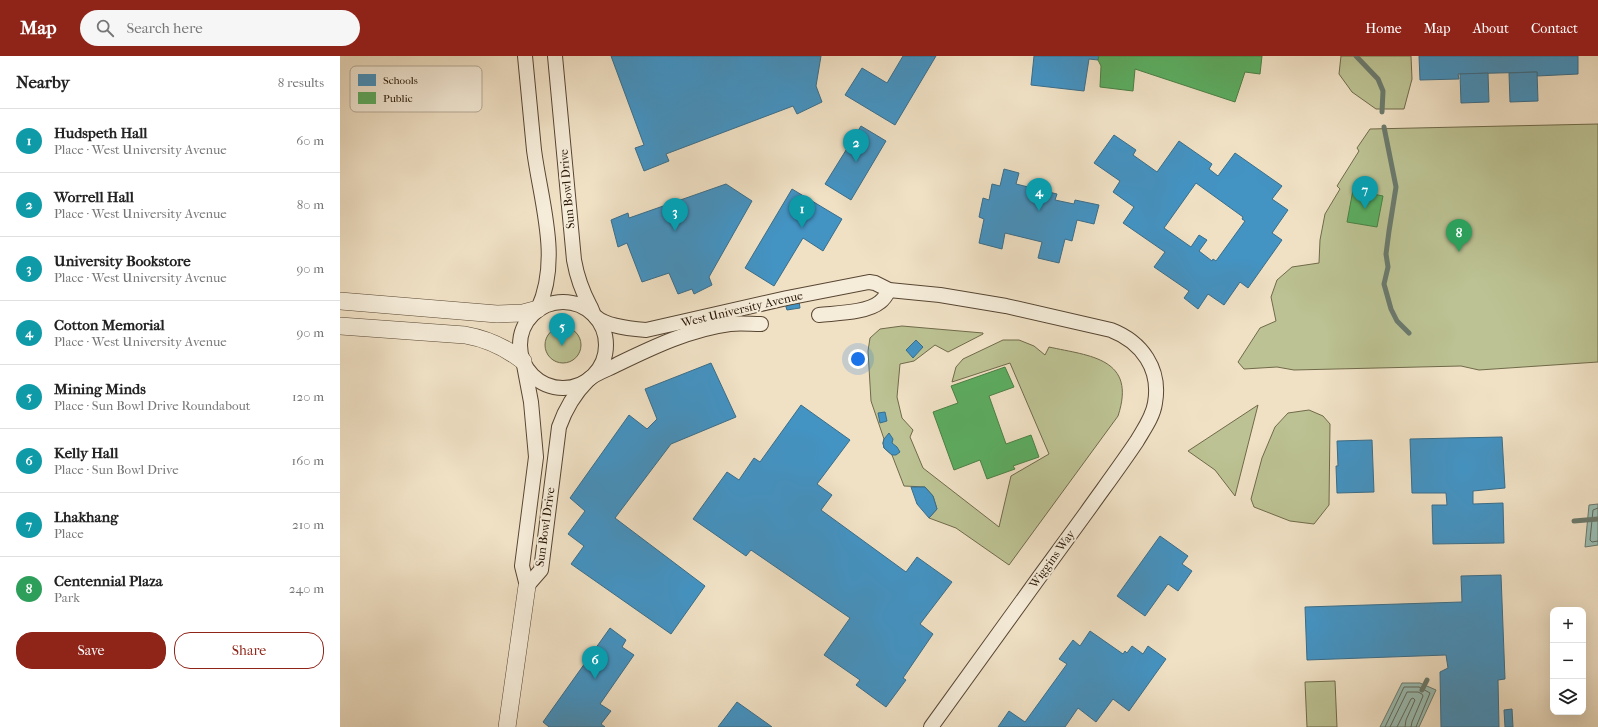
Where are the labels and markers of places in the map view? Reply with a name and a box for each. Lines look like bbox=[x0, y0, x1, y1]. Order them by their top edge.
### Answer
pin: 2 bbox=[843, 129, 869, 162]
pin: 7 bbox=[1352, 176, 1378, 209]
pin: 4 bbox=[1026, 178, 1052, 211]
pin: 1 bbox=[789, 195, 815, 228]
pin: 3 bbox=[662, 198, 688, 231]
pin: 8 bbox=[1446, 219, 1472, 252]
pin: 5 bbox=[549, 313, 575, 346]
pin: 6 bbox=[582, 646, 608, 679]

